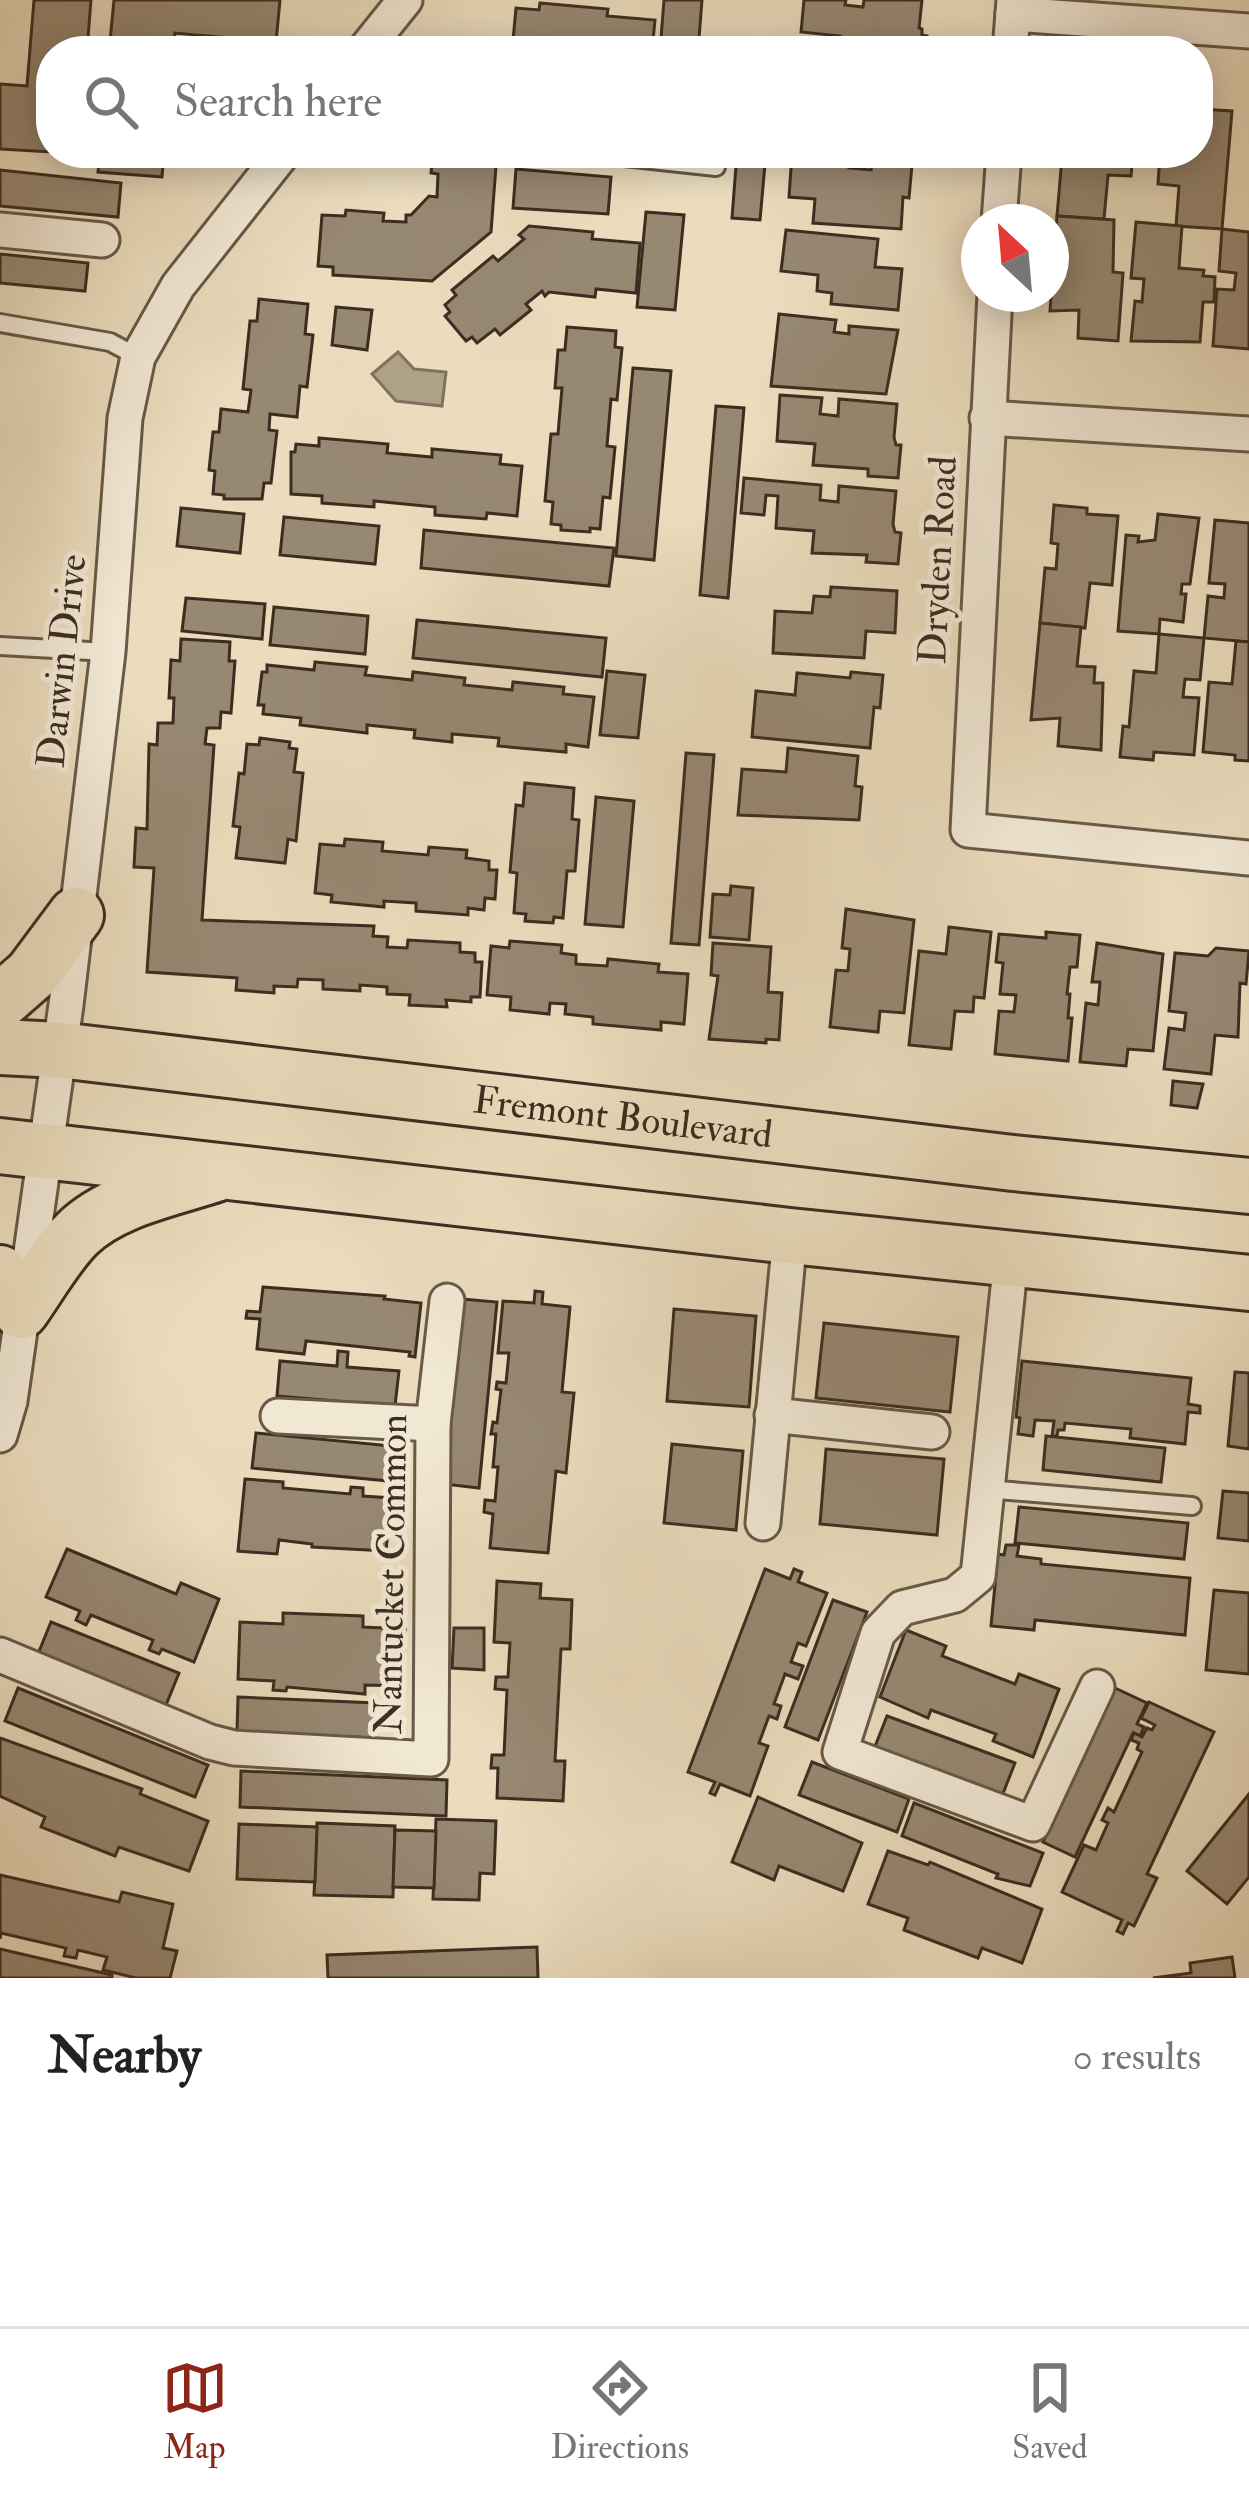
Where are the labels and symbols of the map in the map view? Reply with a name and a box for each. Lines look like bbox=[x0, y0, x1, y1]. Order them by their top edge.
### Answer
north arrow bbox=[961, 204, 1069, 312]
street label: Dryden Road bbox=[908, 455, 968, 665]
street label: Darwin Drive bbox=[26, 552, 98, 770]
street label: Fremont Boulevard bbox=[471, 1075, 775, 1159]
street label: Nantucket Common bbox=[364, 1413, 418, 1735]

